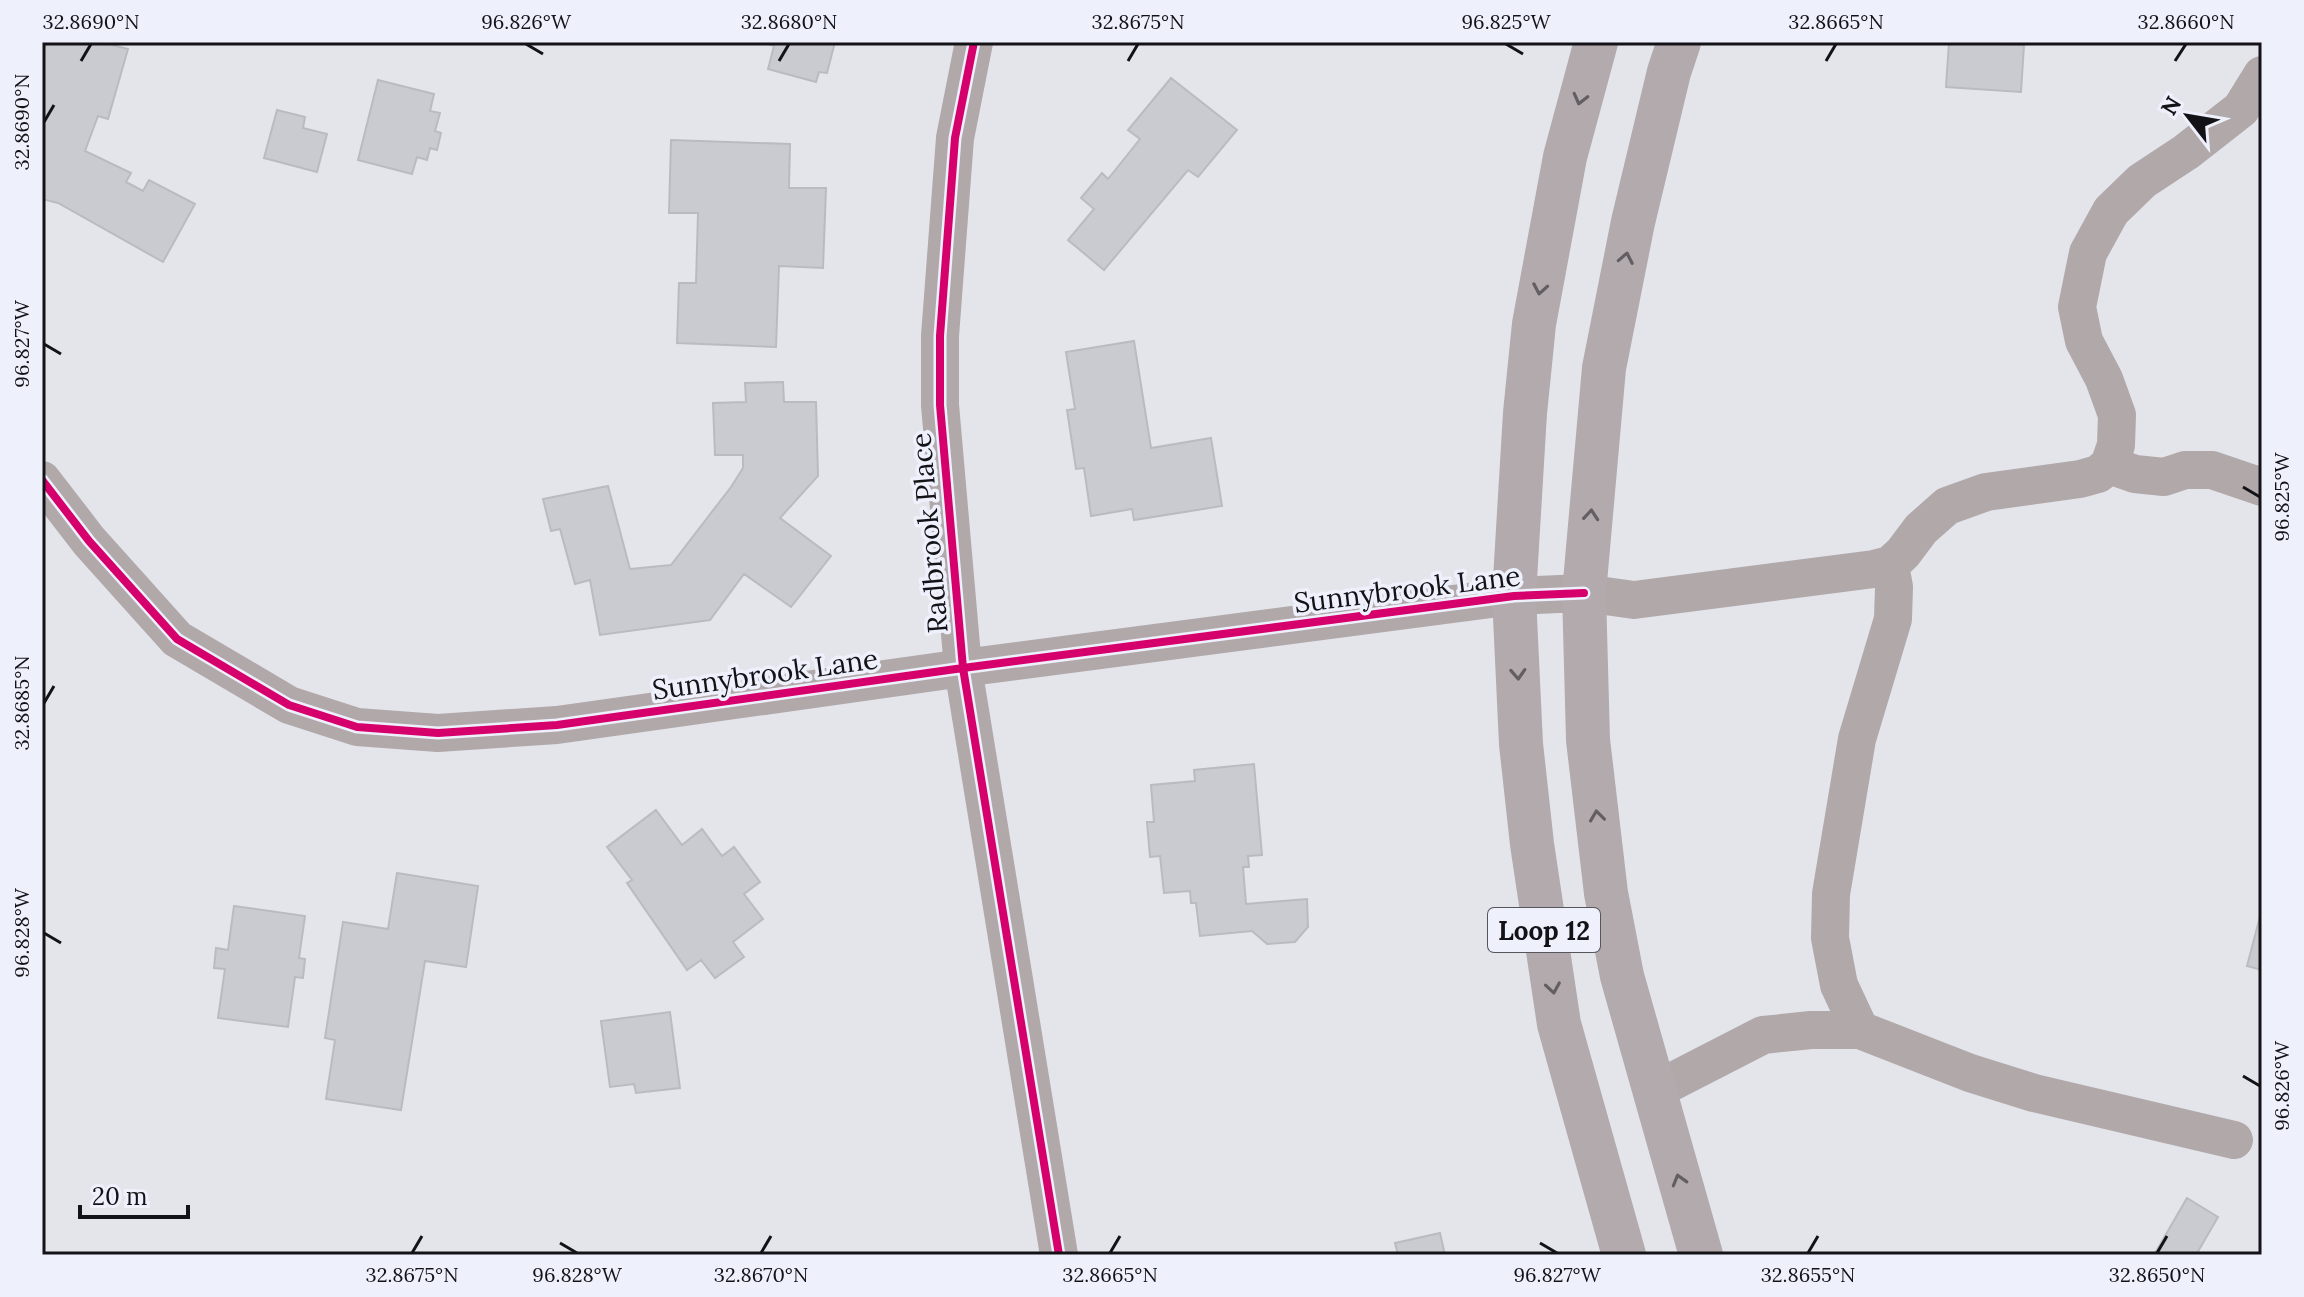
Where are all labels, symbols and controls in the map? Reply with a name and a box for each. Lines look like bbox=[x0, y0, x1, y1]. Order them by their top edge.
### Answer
text: 32.8690°N bbox=[43, 9, 139, 34]
text: 96.826°W bbox=[481, 9, 572, 34]
text: 32.8680°N bbox=[741, 9, 837, 34]
text: 32.8675°N bbox=[1092, 9, 1184, 34]
text: 96.825°W bbox=[1462, 9, 1552, 34]
text: 32.8665°N bbox=[1788, 9, 1884, 34]
text: 32.8660°N bbox=[2138, 9, 2234, 34]
text: 32.8690°N bbox=[9, 74, 34, 170]
north arrow bbox=[2148, 76, 2228, 156]
text: N bbox=[2154, 91, 2187, 120]
one-way arrow bbox=[1572, 92, 1589, 106]
one-way arrow bbox=[1616, 251, 1633, 264]
one-way arrow bbox=[1533, 282, 1550, 295]
text: 96.827°W bbox=[9, 299, 34, 388]
street label: Radbrook Place bbox=[902, 431, 956, 635]
text: 96.825°W bbox=[2269, 451, 2294, 541]
one-way arrow bbox=[1582, 508, 1599, 521]
street label: Sunnybrook Lane bbox=[1292, 557, 1522, 621]
street label: Sunnybrook Lane bbox=[650, 640, 880, 708]
text: 32.8685°N bbox=[9, 655, 34, 751]
one-way arrow bbox=[1509, 668, 1526, 681]
one-way arrow bbox=[1588, 809, 1605, 822]
text: 96.828°W bbox=[9, 887, 34, 978]
road number: Loop 12 bbox=[1488, 908, 1600, 952]
one-way arrow bbox=[1544, 981, 1561, 995]
text: 96.826°W bbox=[2269, 1040, 2294, 1131]
scale bar bbox=[80, 1169, 188, 1219]
one-way arrow bbox=[1672, 1174, 1688, 1187]
text: 20 m bbox=[92, 1181, 148, 1212]
text: 32.8675°N bbox=[366, 1262, 458, 1287]
text: 96.828°W bbox=[532, 1262, 623, 1287]
text: 32.8670°N bbox=[714, 1262, 808, 1287]
text: 32.8665°N bbox=[1062, 1262, 1158, 1287]
text: 96.827°W bbox=[1513, 1262, 1602, 1287]
text: 32.8655°N bbox=[1761, 1262, 1855, 1287]
text: 32.8650°N bbox=[2109, 1262, 2205, 1287]

